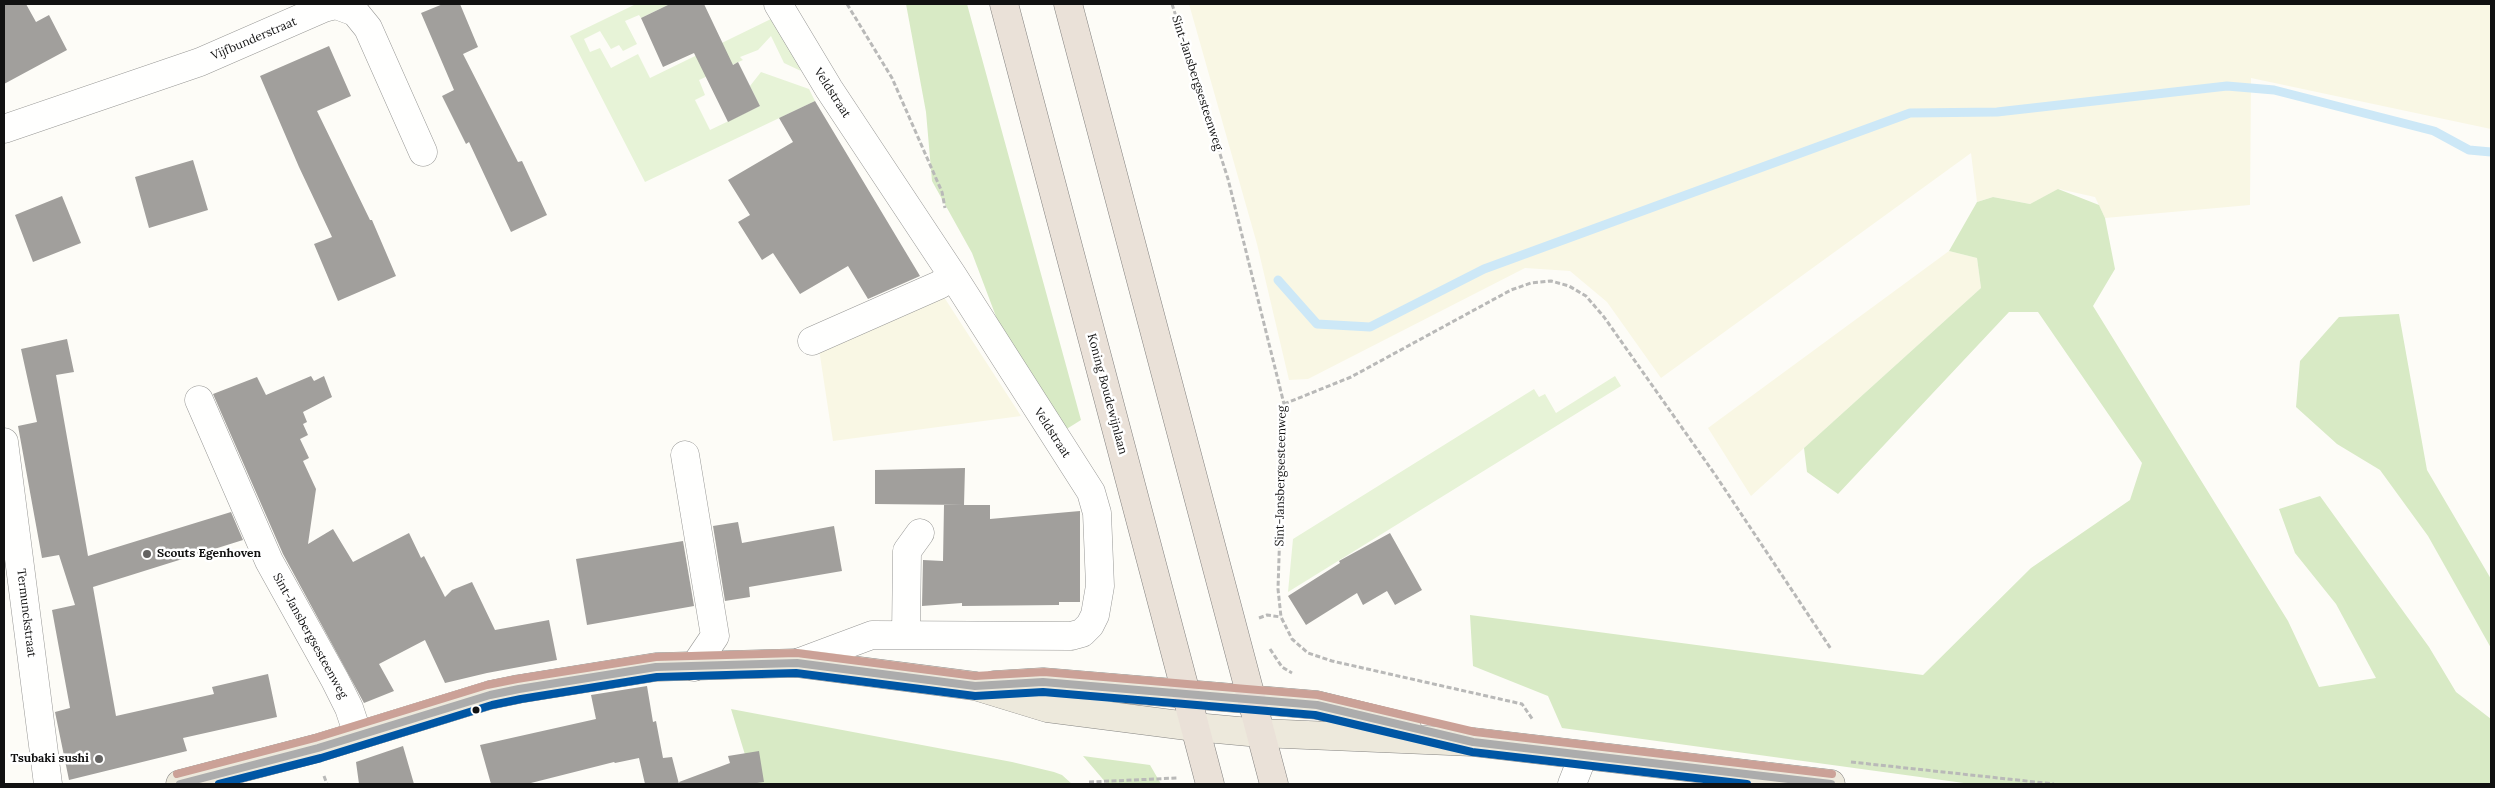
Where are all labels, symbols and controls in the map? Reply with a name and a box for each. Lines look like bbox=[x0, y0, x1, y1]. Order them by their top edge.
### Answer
street label: Vijfbunderstraat bbox=[209, 14, 299, 64]
street label: Sint-Jansbergsesteenweg bbox=[1168, 14, 1226, 152]
street label: Veldstraat bbox=[811, 65, 853, 121]
street label: Koning Boudewijnlaan bbox=[1084, 332, 1130, 456]
street label: Veldstraat bbox=[1031, 405, 1073, 461]
street label: Sint-Jansbergsesteenweg bbox=[1273, 405, 1289, 547]
place label: Scouts Egenhoven bbox=[157, 547, 261, 561]
marker: Scouts Egenhoven bbox=[141, 548, 153, 560]
street label: Termunckstraat bbox=[13, 568, 39, 658]
street label: Sint-Jansbergsesteenweg bbox=[270, 571, 350, 701]
unlabelled marker bbox=[471, 705, 481, 715]
place label: Tsubaki sushi bbox=[10, 752, 89, 766]
marker: Tsubaki sushi bbox=[93, 753, 105, 765]

